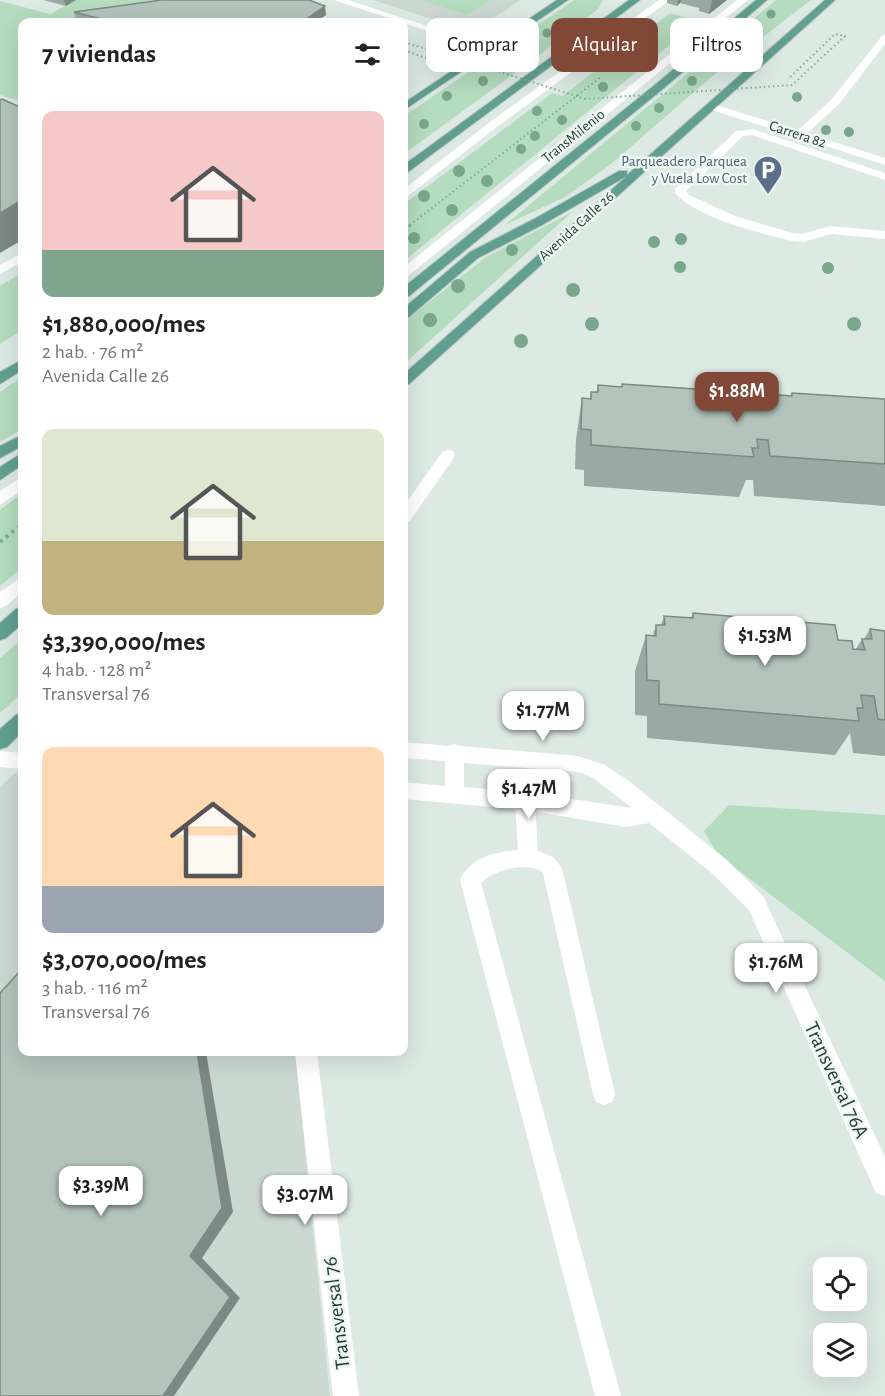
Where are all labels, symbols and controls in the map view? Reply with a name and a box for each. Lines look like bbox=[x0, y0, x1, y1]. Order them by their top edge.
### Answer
chip: Comprar bbox=[426, 18, 539, 72]
chip: Alquilar bbox=[551, 18, 658, 72]
chip: Filtros bbox=[670, 18, 763, 72]
icon: filters bbox=[351, 38, 384, 71]
text: 7 viviendas bbox=[42, 41, 156, 67]
street label: TransMilenio bbox=[539, 107, 608, 166]
street label: Carrera 82 bbox=[767, 118, 828, 151]
icon: home bbox=[159, 150, 267, 258]
place label: Parqueadero Parquea y Vuela Low Cost bbox=[621, 154, 747, 186]
parking icon: Parqueadero Parquea y Vuela Low Cost bbox=[752, 154, 784, 196]
street label: Avenida Calle 26 bbox=[536, 189, 617, 264]
text: $1,880,000/mes bbox=[42, 311, 205, 337]
text: 2 hab. · 76 m² bbox=[42, 342, 143, 362]
text: Avenida Calle 26 bbox=[42, 366, 169, 386]
pin: $1.88M bbox=[688, 372, 786, 423]
text: $1.88M bbox=[709, 381, 765, 401]
icon: home bbox=[159, 468, 267, 576]
pin: $1.53M bbox=[716, 616, 814, 667]
text: $1.53M bbox=[738, 625, 792, 645]
text: $3,390,000/mes bbox=[42, 629, 205, 655]
text: 4 hab. · 128 m² bbox=[42, 660, 151, 680]
text: Transversal 76 bbox=[42, 684, 150, 704]
pin: $1.77M bbox=[494, 691, 592, 742]
text: $1.77M bbox=[516, 700, 570, 720]
pin: $1.47M bbox=[480, 769, 578, 820]
text: $1.47M bbox=[501, 778, 557, 798]
icon: home bbox=[159, 786, 267, 894]
pin: $1.76M bbox=[727, 943, 825, 994]
text: $3,070,000/mes bbox=[42, 947, 206, 973]
text: $1.76M bbox=[748, 952, 804, 972]
text: 3 hab. · 116 m² bbox=[42, 978, 148, 998]
text: Transversal 76 bbox=[42, 1002, 150, 1022]
street label: Transversal 76A bbox=[800, 1019, 873, 1142]
pin: $3.39M bbox=[52, 1166, 150, 1217]
text: $3.39M bbox=[73, 1175, 129, 1195]
pin: $3.07M bbox=[256, 1175, 354, 1226]
text: $3.07M bbox=[276, 1184, 334, 1204]
street label: Transversal 76 bbox=[319, 1255, 354, 1371]
map controls bbox=[813, 1257, 867, 1377]
button: locate bbox=[813, 1257, 867, 1311]
button: layers bbox=[813, 1323, 867, 1377]

